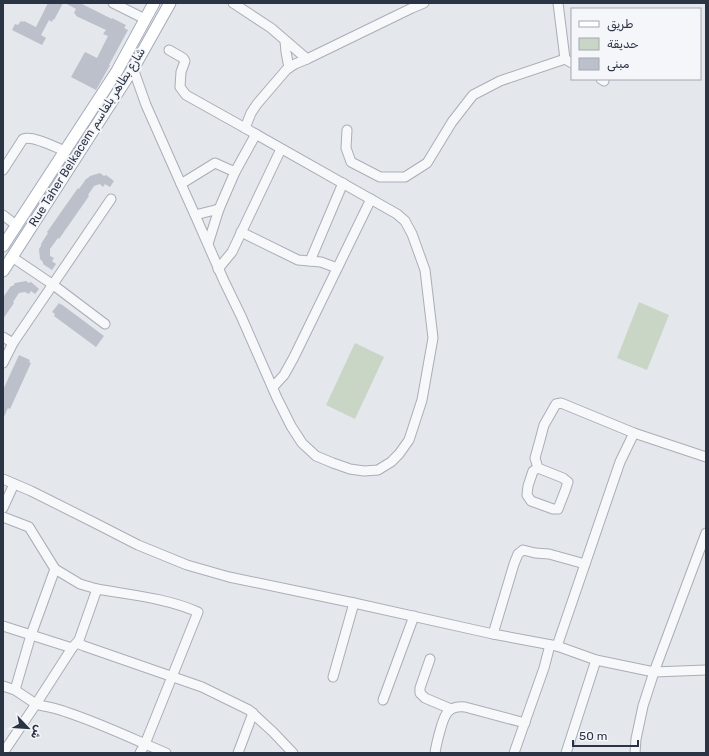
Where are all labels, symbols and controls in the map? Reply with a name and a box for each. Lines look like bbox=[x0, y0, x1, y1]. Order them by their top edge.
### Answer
legend bbox=[571, 8, 701, 80]
text: طريق bbox=[607, 17, 633, 32]
text: حديقة bbox=[607, 37, 639, 51]
street label: Rue Taher Belkacem شارع بطاهر بلقاسم bbox=[26, 45, 150, 230]
text: مبنى bbox=[607, 57, 630, 72]
north arrow bbox=[8, 708, 48, 748]
scale bar bbox=[573, 722, 638, 748]
text: ش bbox=[28, 723, 45, 741]
text: 50 m bbox=[579, 729, 607, 743]

